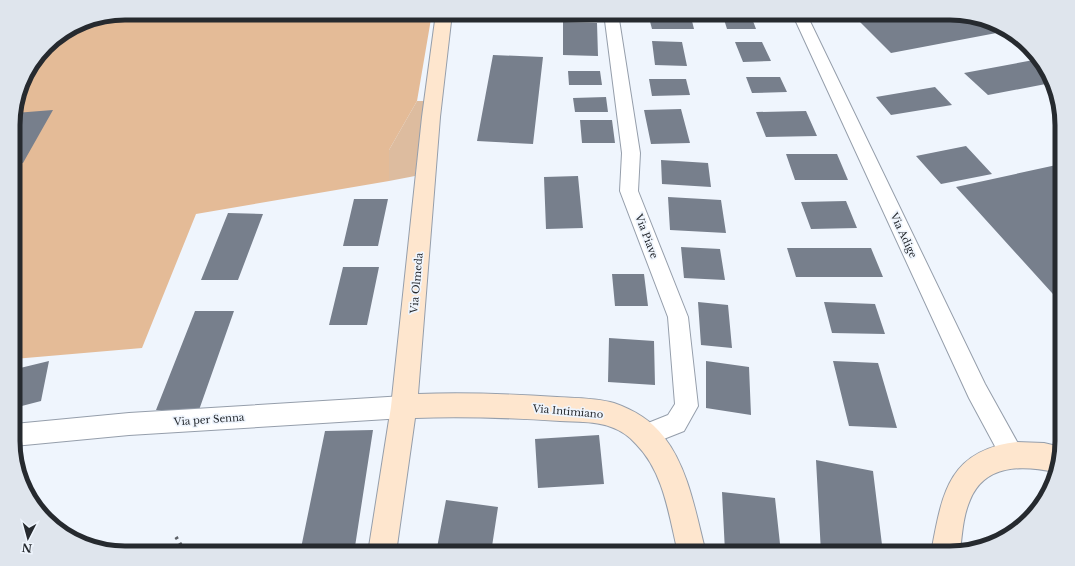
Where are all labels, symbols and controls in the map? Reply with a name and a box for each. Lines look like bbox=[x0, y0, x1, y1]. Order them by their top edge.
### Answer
street label: Via Adige bbox=[887, 210, 920, 260]
street label: Via Piave bbox=[632, 211, 661, 261]
street label: Via Olmeda bbox=[407, 252, 426, 315]
street label: Via Intimiano bbox=[531, 402, 604, 421]
street label: Via per Senna bbox=[172, 411, 245, 429]
north arrow bbox=[8, 518, 48, 558]
text: N bbox=[20, 540, 33, 555]

